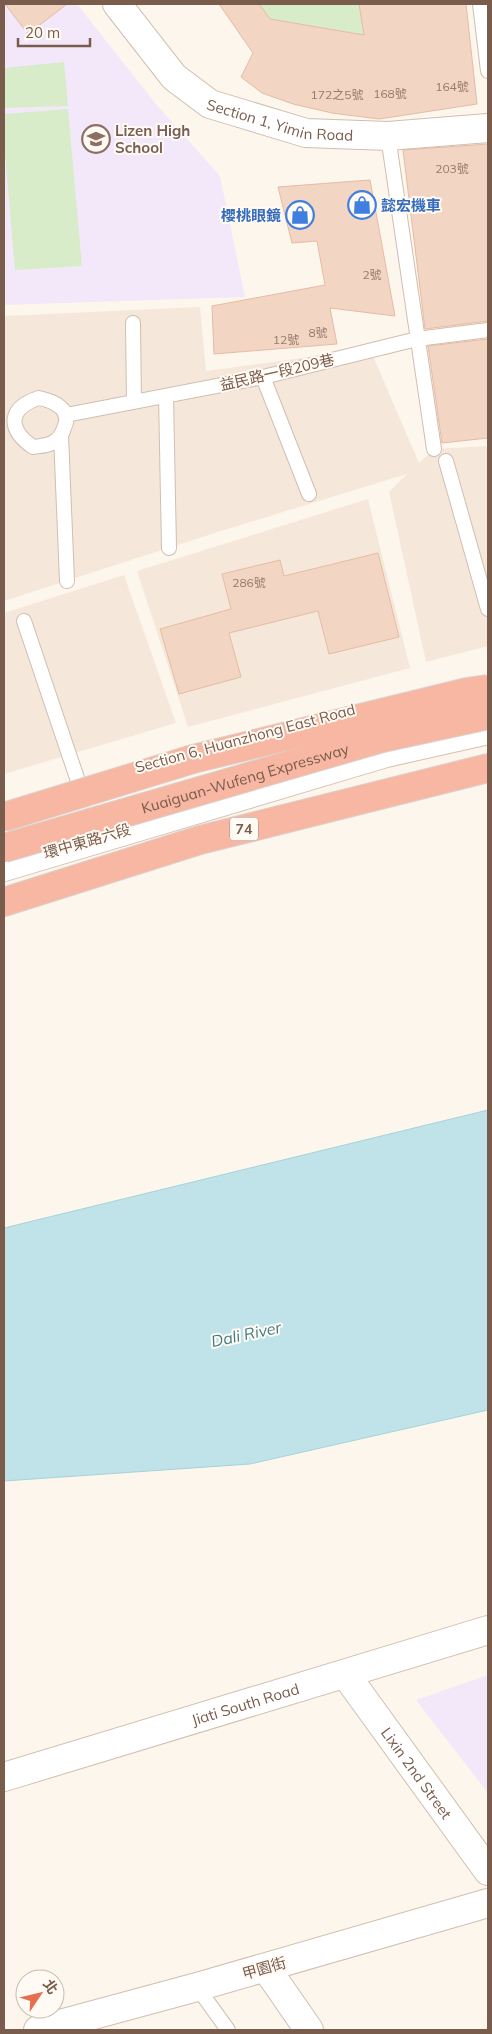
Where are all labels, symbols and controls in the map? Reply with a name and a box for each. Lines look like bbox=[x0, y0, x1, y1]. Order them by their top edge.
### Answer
scale bar bbox=[18, 15, 90, 47]
text: 20 m bbox=[25, 23, 60, 42]
house number: 164號 bbox=[435, 79, 469, 94]
house number: 168號 bbox=[373, 86, 407, 101]
house number: 172之5號 bbox=[311, 87, 363, 102]
street label: Section 1, Yimin Road bbox=[205, 94, 354, 144]
place label: Lizen High School bbox=[115, 121, 190, 157]
school or university icon: Lizen High School bbox=[81, 124, 111, 154]
house number: 203號 bbox=[435, 161, 469, 176]
shop icon: 懿宏機車 bbox=[347, 190, 377, 220]
place label: 懿宏機車 bbox=[381, 196, 441, 215]
shop icon: 櫻桃眼鏡 bbox=[285, 200, 315, 230]
place label: 櫻桃眼鏡 bbox=[221, 206, 281, 225]
house number: 2號 bbox=[362, 267, 382, 282]
house number: 8號 bbox=[308, 325, 328, 340]
house number: 12號 bbox=[273, 332, 299, 347]
street label: 益民路一段209巷 bbox=[218, 350, 336, 394]
house number: 286號 bbox=[232, 575, 266, 590]
street label: Section 6, Huanzhong East Road bbox=[133, 699, 357, 777]
street label: Kuaiguan-Wufeng Expressway bbox=[139, 739, 351, 817]
road number: 74 bbox=[230, 818, 258, 841]
street label: 環中東路六段 bbox=[41, 819, 133, 863]
water label: Dali River bbox=[209, 1317, 284, 1351]
street label: Jiati South Road bbox=[189, 1678, 301, 1729]
street label: Lixin 2nd Street bbox=[378, 1724, 456, 1822]
street label: 甲園街 bbox=[240, 1953, 288, 1983]
north arrow bbox=[15, 1969, 65, 2019]
text: 北 bbox=[39, 1976, 62, 1997]

